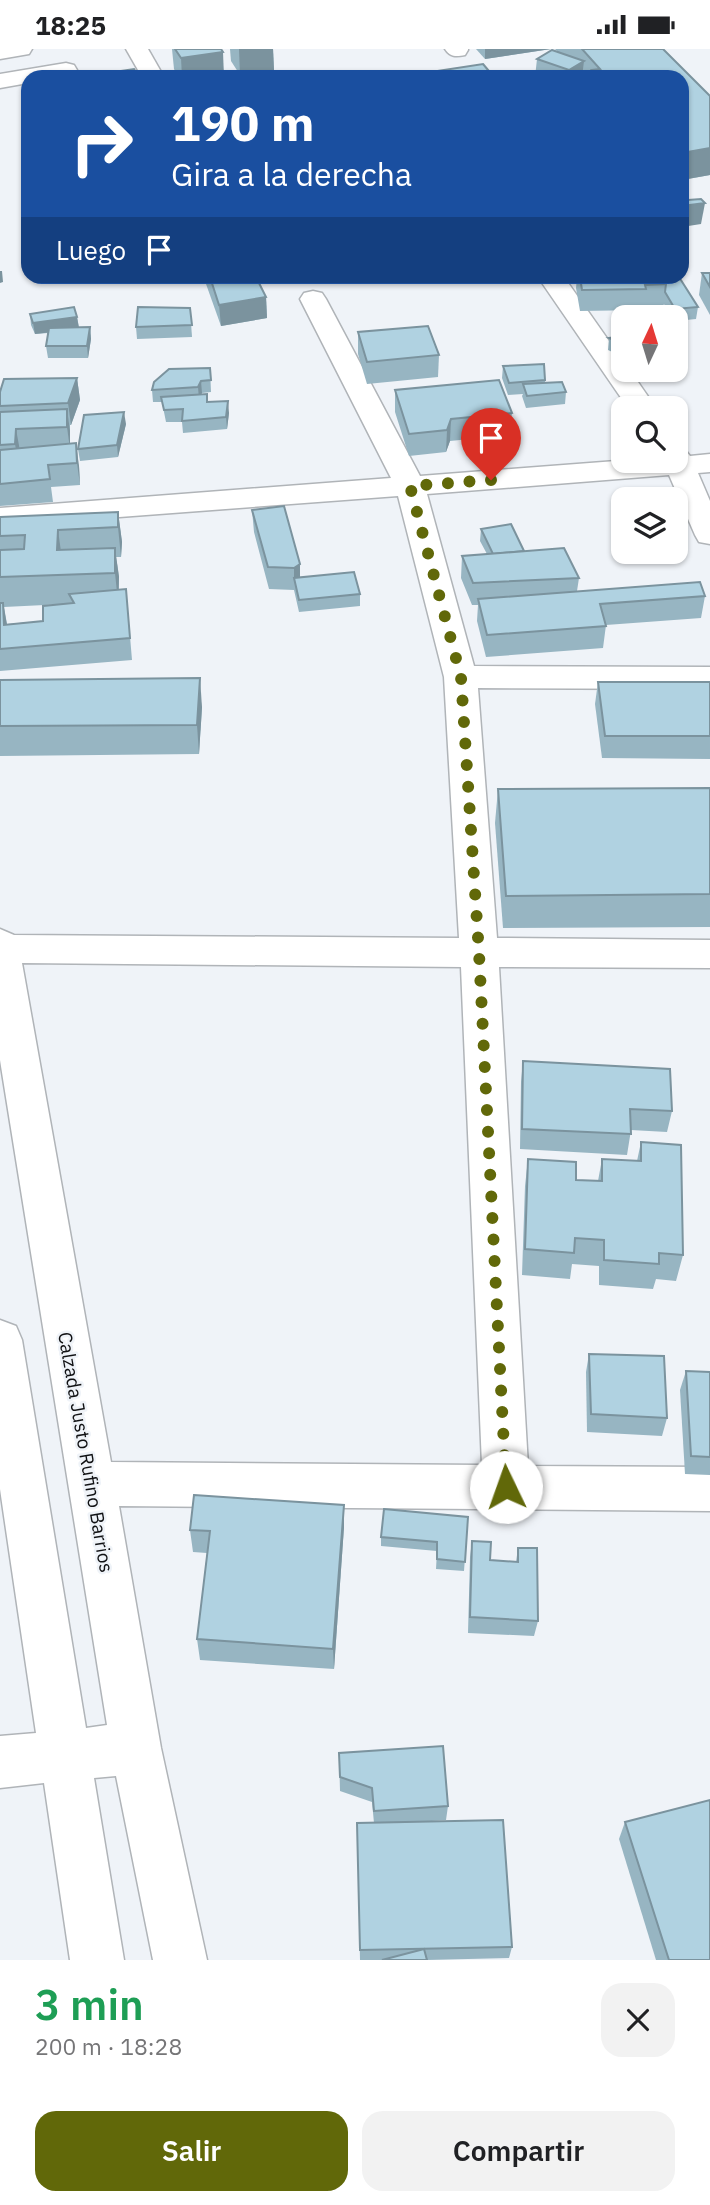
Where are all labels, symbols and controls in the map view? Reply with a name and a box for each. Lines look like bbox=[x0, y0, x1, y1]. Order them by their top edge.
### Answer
text: 18:25 bbox=[35, 8, 106, 42]
text: 190 m bbox=[171, 91, 315, 154]
icon: right bbox=[56, 98, 147, 189]
text: Gira a la derecha bbox=[171, 153, 412, 195]
icon: arrive bbox=[140, 231, 178, 269]
text: Luego bbox=[56, 233, 126, 267]
north arrow bbox=[611, 305, 688, 381]
map controls bbox=[611, 305, 688, 564]
button: search bbox=[611, 396, 688, 473]
pin bbox=[461, 408, 521, 480]
icon: arrive bbox=[472, 419, 510, 457]
button: layers bbox=[611, 487, 688, 564]
street label: Calzada Justo Rufino Barrios bbox=[53, 1330, 119, 1574]
position arrow bbox=[469, 1450, 543, 1524]
text: 3 min bbox=[35, 1977, 144, 2032]
button: close bbox=[601, 1983, 675, 2057]
text: 200 m · 18:28 bbox=[35, 2031, 182, 2061]
button: Salir bbox=[35, 2111, 348, 2191]
button: Compartir bbox=[362, 2111, 675, 2191]

